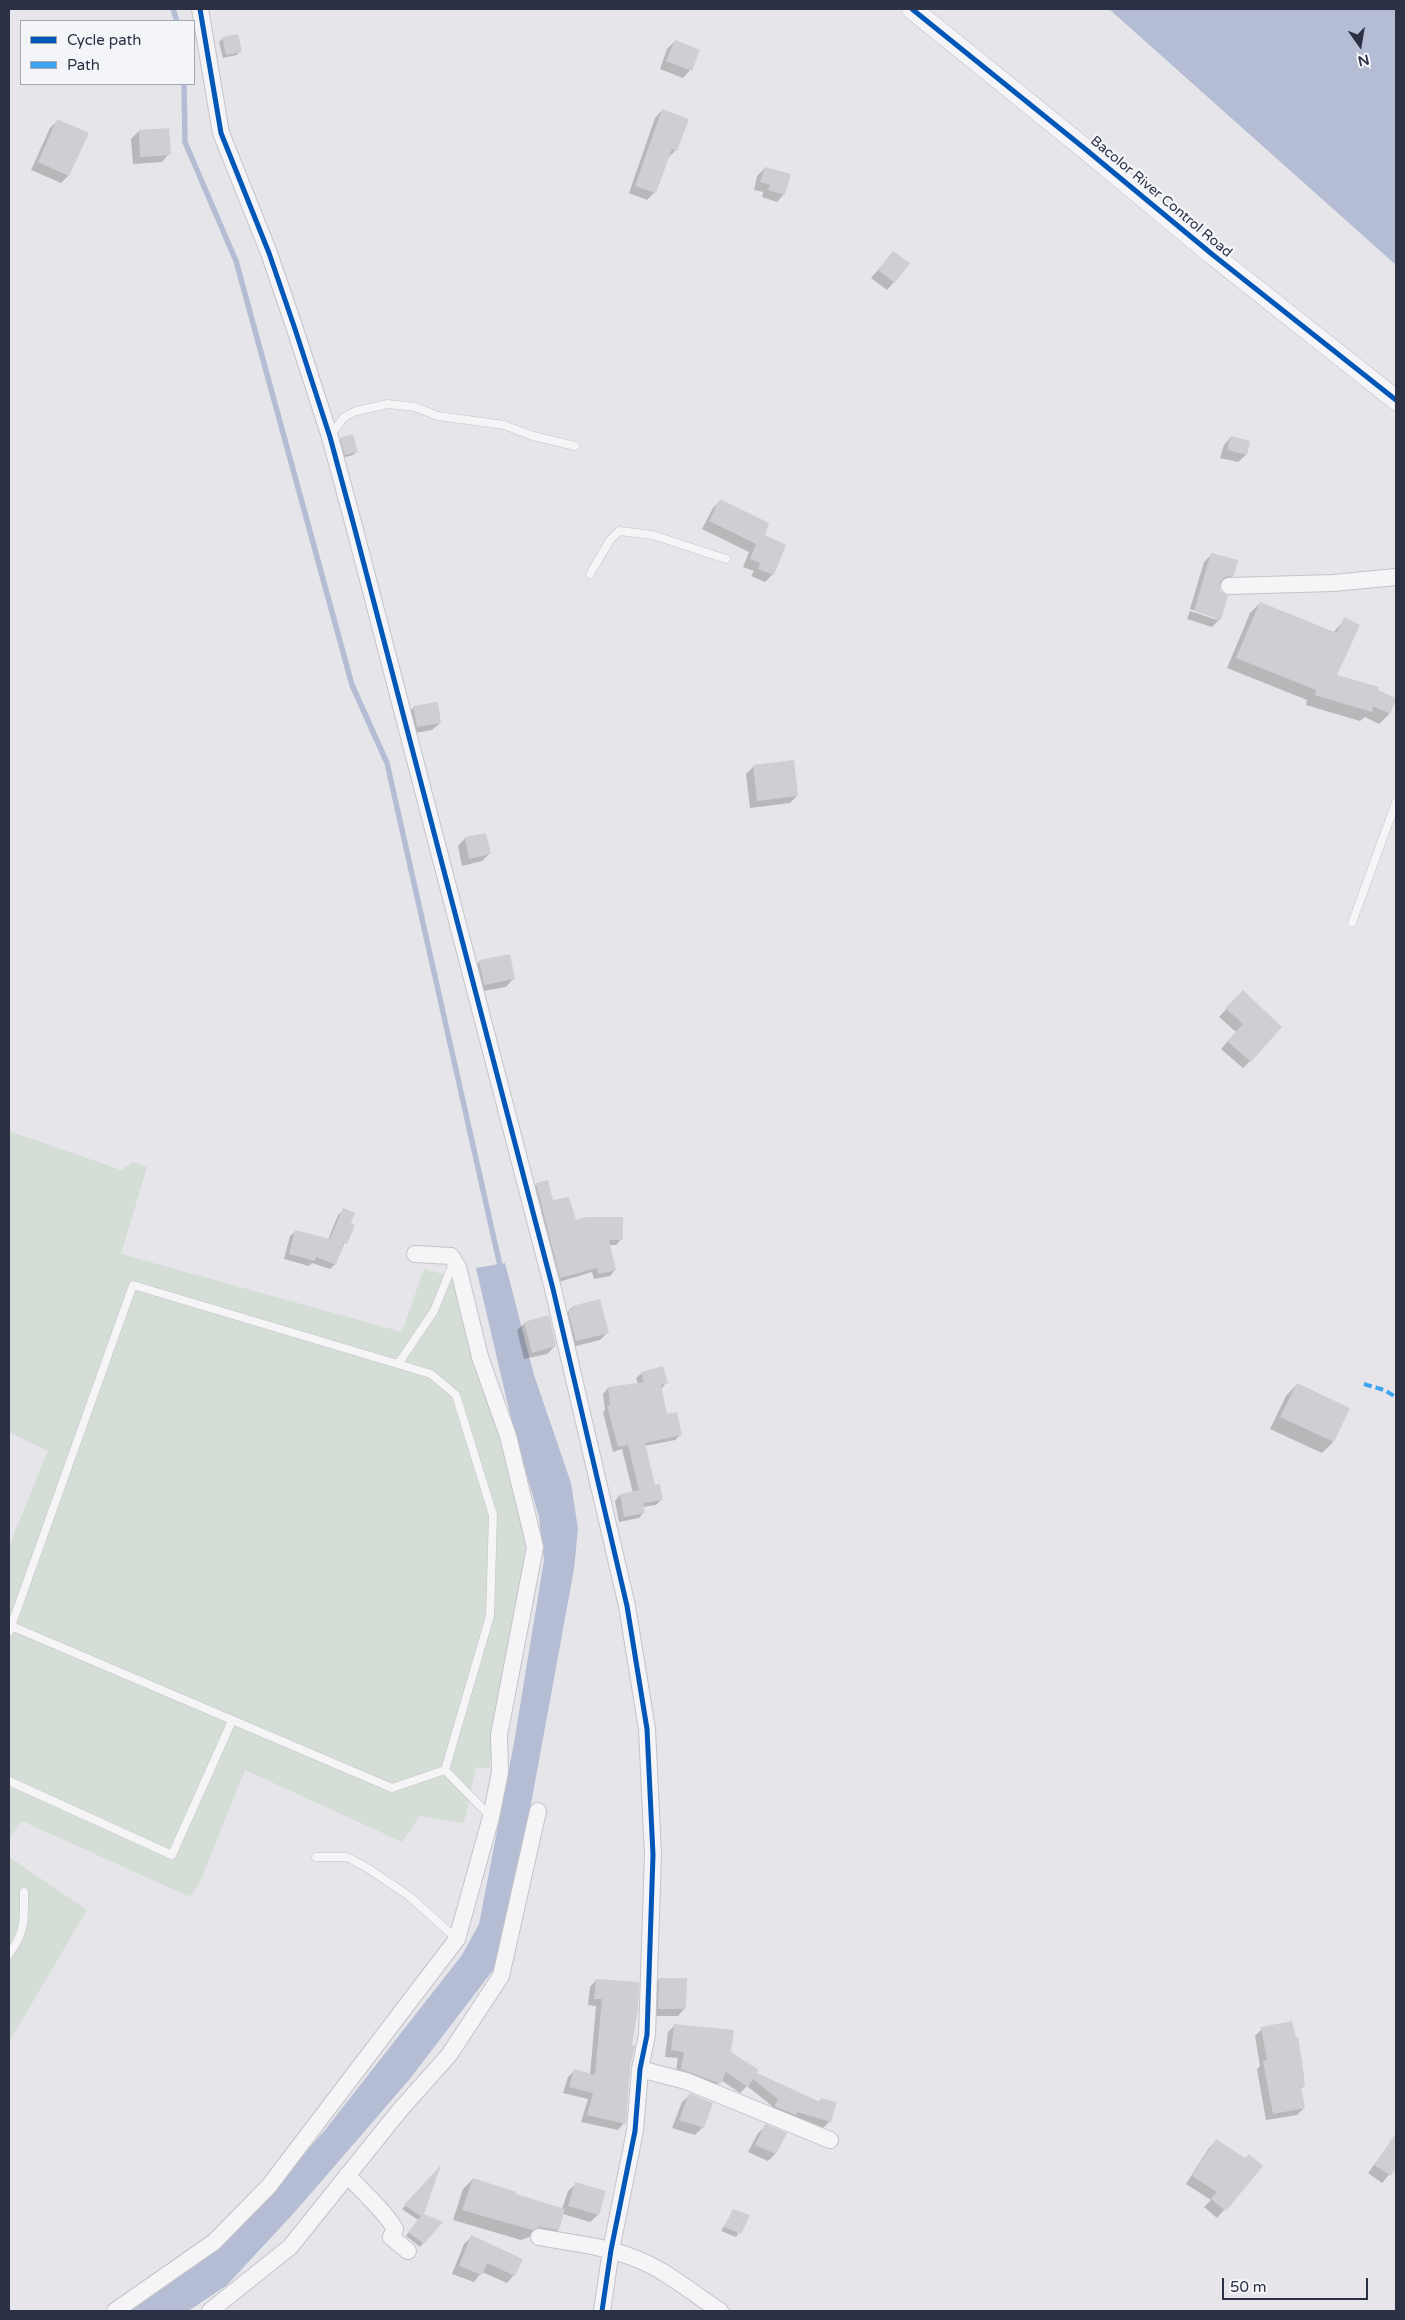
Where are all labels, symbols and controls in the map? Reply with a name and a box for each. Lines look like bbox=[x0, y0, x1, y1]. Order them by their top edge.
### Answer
legend bbox=[20, 20, 195, 85]
north arrow bbox=[1335, 20, 1385, 70]
text: Cycle path bbox=[67, 31, 141, 49]
text: N bbox=[1356, 51, 1371, 70]
text: Path bbox=[67, 56, 100, 74]
street label: Bacolor River Control Road bbox=[1087, 133, 1235, 261]
scale bar bbox=[1225, 2268, 1371, 2300]
text: 50 m bbox=[1230, 2278, 1267, 2296]

